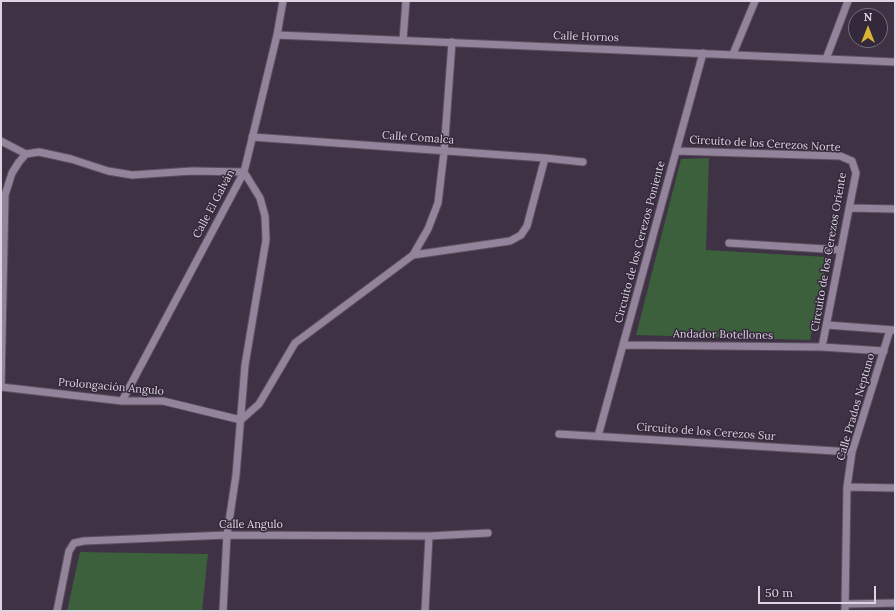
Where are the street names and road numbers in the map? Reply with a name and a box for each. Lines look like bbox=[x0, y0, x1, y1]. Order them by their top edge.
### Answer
street label: Calle Hornos bbox=[553, 29, 619, 45]
street label: Calle Comalca bbox=[381, 129, 455, 147]
street label: Circuito de los Cerezos Norte bbox=[689, 133, 841, 155]
street label: Circuito de los Cerezos Poniente bbox=[612, 159, 668, 325]
street label: Calle El Galván bbox=[190, 167, 238, 241]
street label: Circuito de los Cerezos Oriente bbox=[809, 171, 849, 333]
street label: Andador Botellones bbox=[673, 328, 773, 342]
street label: Calle Prados Neptuno bbox=[834, 352, 878, 462]
street label: Prolongación Angulo bbox=[58, 376, 164, 398]
street label: Circuito de los Cerezos Sur bbox=[636, 421, 776, 443]
street label: Calle Angulo bbox=[219, 518, 283, 532]

